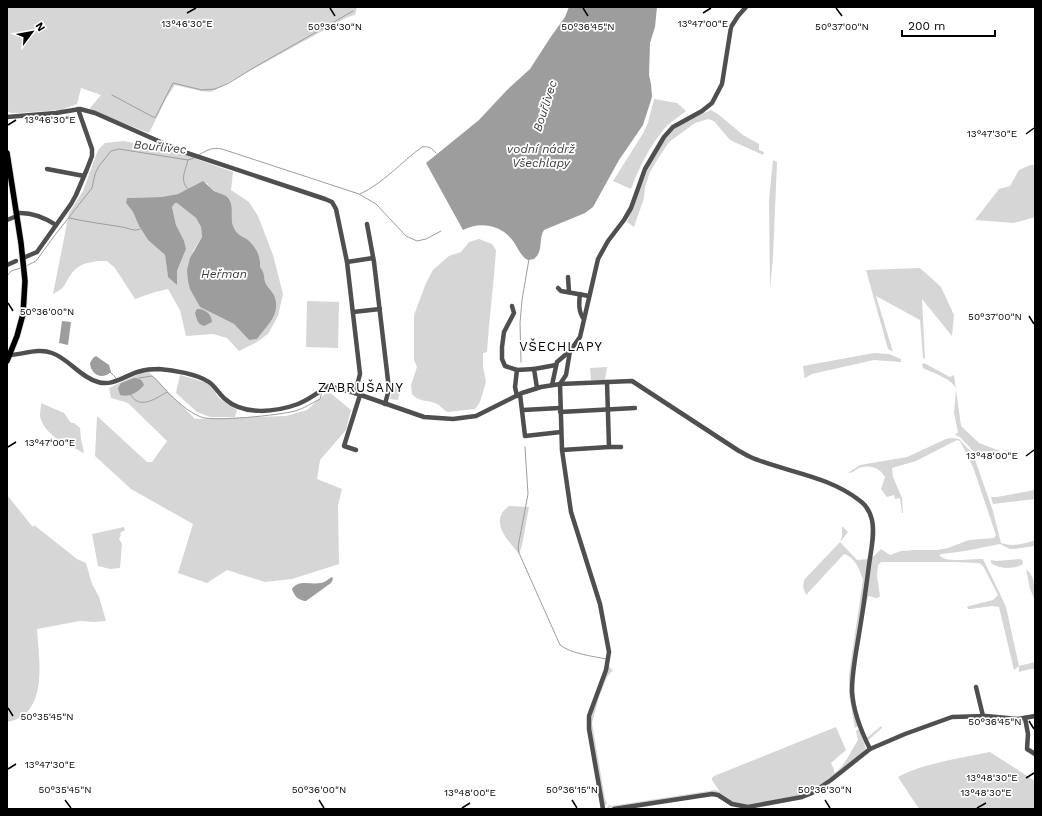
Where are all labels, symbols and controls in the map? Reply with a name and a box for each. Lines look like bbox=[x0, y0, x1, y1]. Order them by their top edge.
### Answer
north arrow bbox=[12, 12, 52, 52]
scale bar bbox=[902, 12, 995, 38]
text: 13°46'30"E bbox=[161, 18, 213, 29]
text: 13°47'00"E bbox=[678, 18, 728, 29]
text: 200 m bbox=[908, 19, 945, 33]
text: N bbox=[32, 20, 48, 34]
text: 50°36'30"N bbox=[308, 21, 362, 32]
text: 50°36'45"N bbox=[561, 21, 615, 32]
text: 50°37'00"N bbox=[815, 21, 869, 32]
water label: Bouřlivec bbox=[530, 78, 560, 133]
text: 13°46'30"E bbox=[24, 114, 76, 125]
text: 13°47'30"E bbox=[967, 128, 1017, 139]
water label: Bouřlivec bbox=[133, 137, 188, 157]
water label: vodní nádrž Všechlapy bbox=[507, 142, 576, 170]
water label: Heřman bbox=[201, 267, 247, 281]
text: 50°36'00"N bbox=[20, 306, 74, 317]
text: 50°37'00"N bbox=[968, 311, 1022, 322]
district label: VŠECHLAPY bbox=[519, 338, 603, 354]
district label: ZABRUŠANY bbox=[318, 379, 404, 395]
text: 13°47'00"E bbox=[25, 437, 75, 448]
text: 13°48'00"E bbox=[966, 450, 1018, 461]
text: 50°35'45"N bbox=[20, 711, 74, 722]
text: 50°36'45"N bbox=[968, 716, 1022, 727]
text: 13°47'30"E bbox=[25, 759, 75, 770]
text: 13°48'30"E bbox=[966, 772, 1018, 783]
text: 50°35'45"N bbox=[38, 784, 92, 795]
text: 50°36'00"N bbox=[292, 784, 346, 795]
text: 50°36'15"N bbox=[546, 784, 598, 795]
text: 50°36'30"N bbox=[798, 784, 852, 795]
text: 13°48'00"E bbox=[444, 787, 496, 798]
text: 13°48'30"E bbox=[960, 787, 1012, 798]

